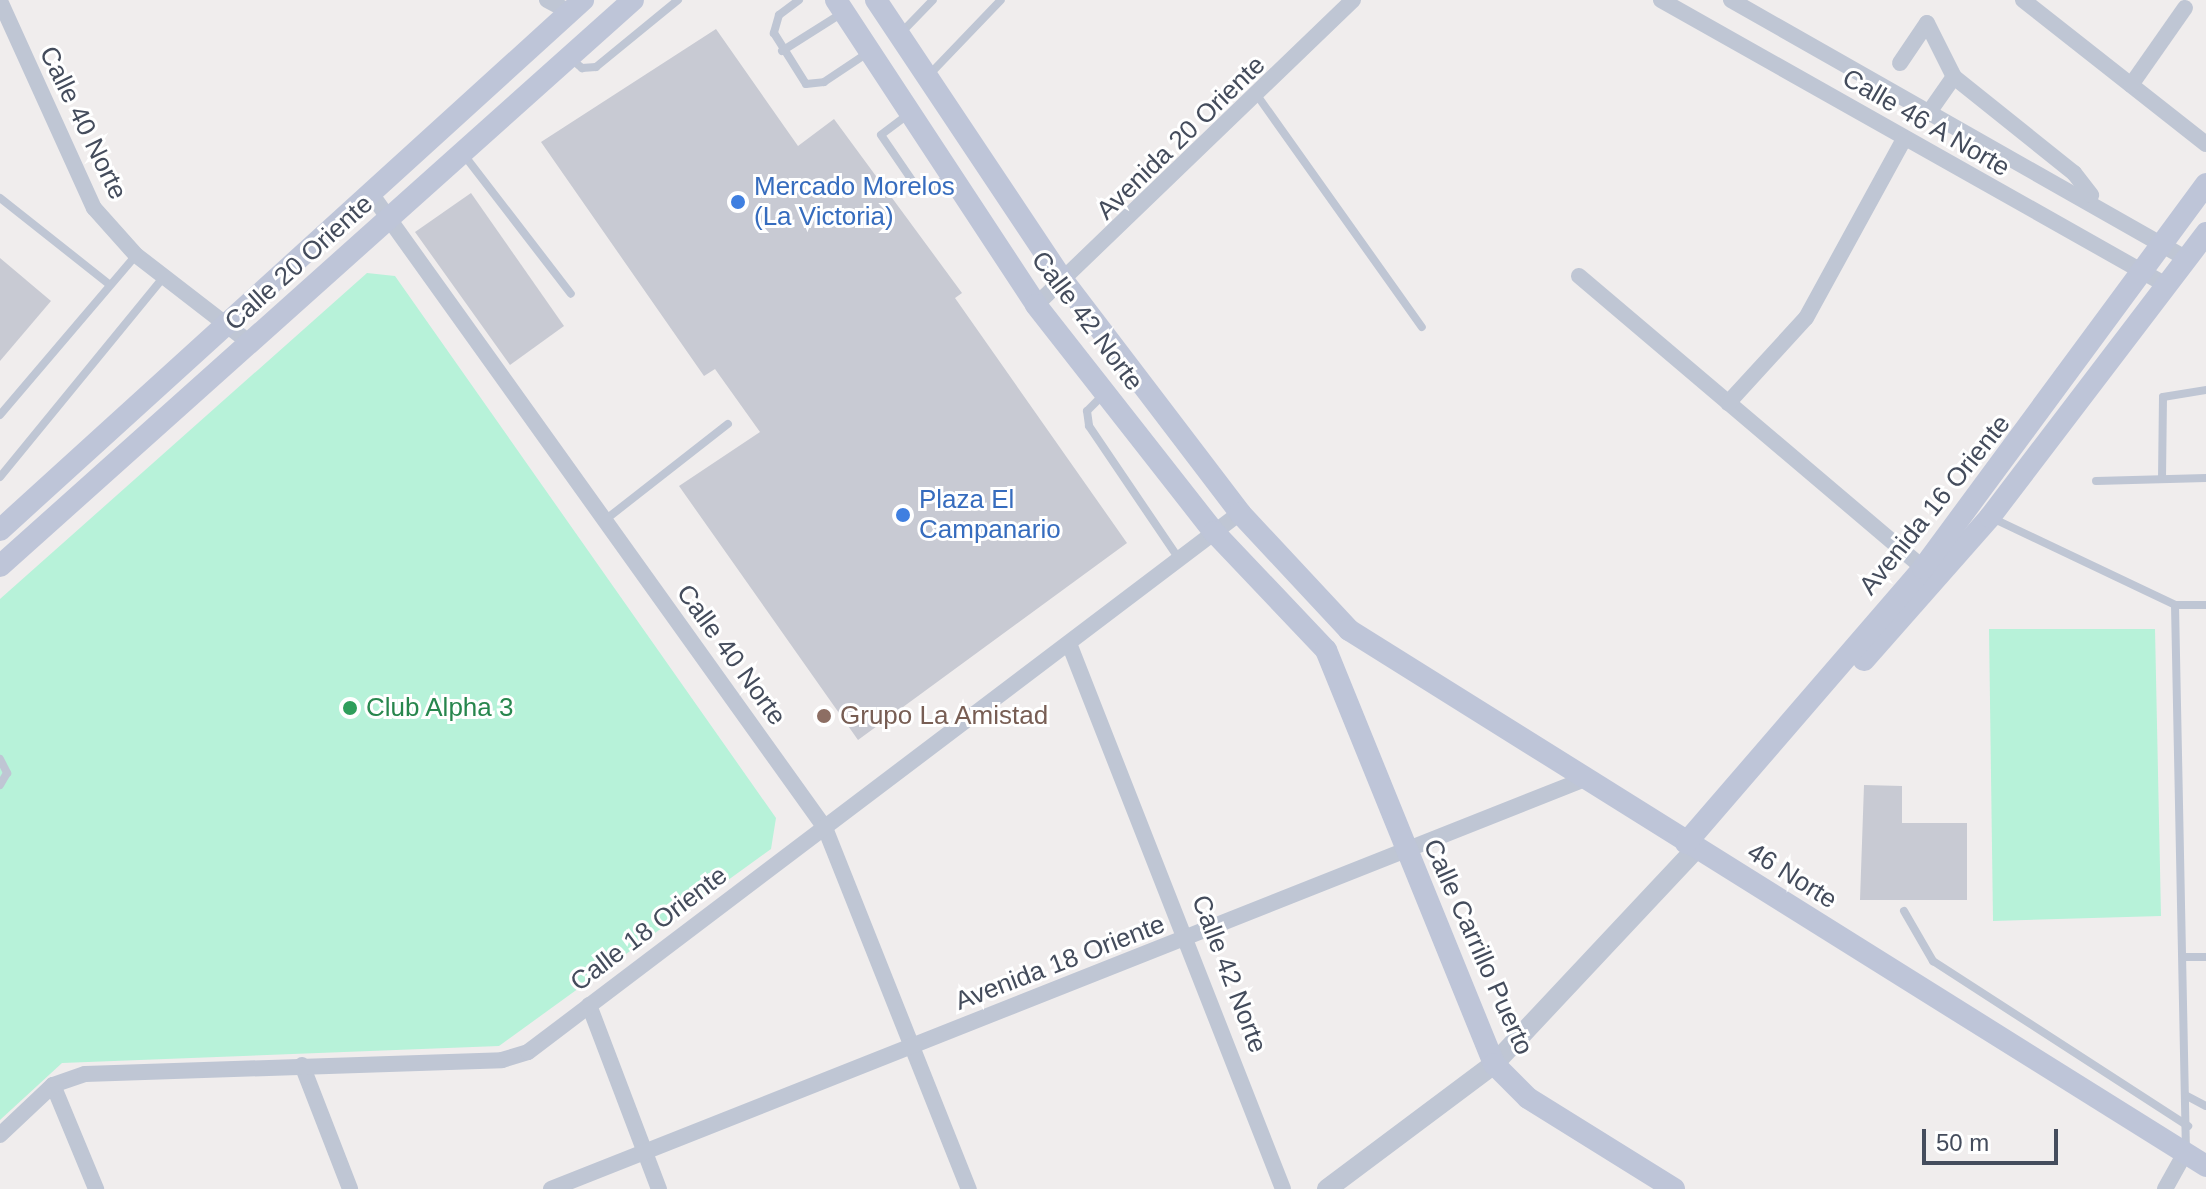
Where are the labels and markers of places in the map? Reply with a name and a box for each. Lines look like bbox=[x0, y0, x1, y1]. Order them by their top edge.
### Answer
place label: Mercado Morelos (La Victoria) bbox=[754, 171, 955, 232]
marker: Mercado Morelos (La Victoria) bbox=[729, 193, 747, 211]
place label: Plaza El Campanario bbox=[919, 484, 1061, 546]
marker: Plaza El Campanario bbox=[894, 506, 912, 524]
place label: Club Alpha 3 bbox=[366, 692, 515, 724]
marker: Club Alpha 3 bbox=[341, 699, 359, 717]
place label: Grupo La Amistad bbox=[840, 700, 1050, 732]
marker: Grupo La Amistad bbox=[815, 707, 833, 725]

